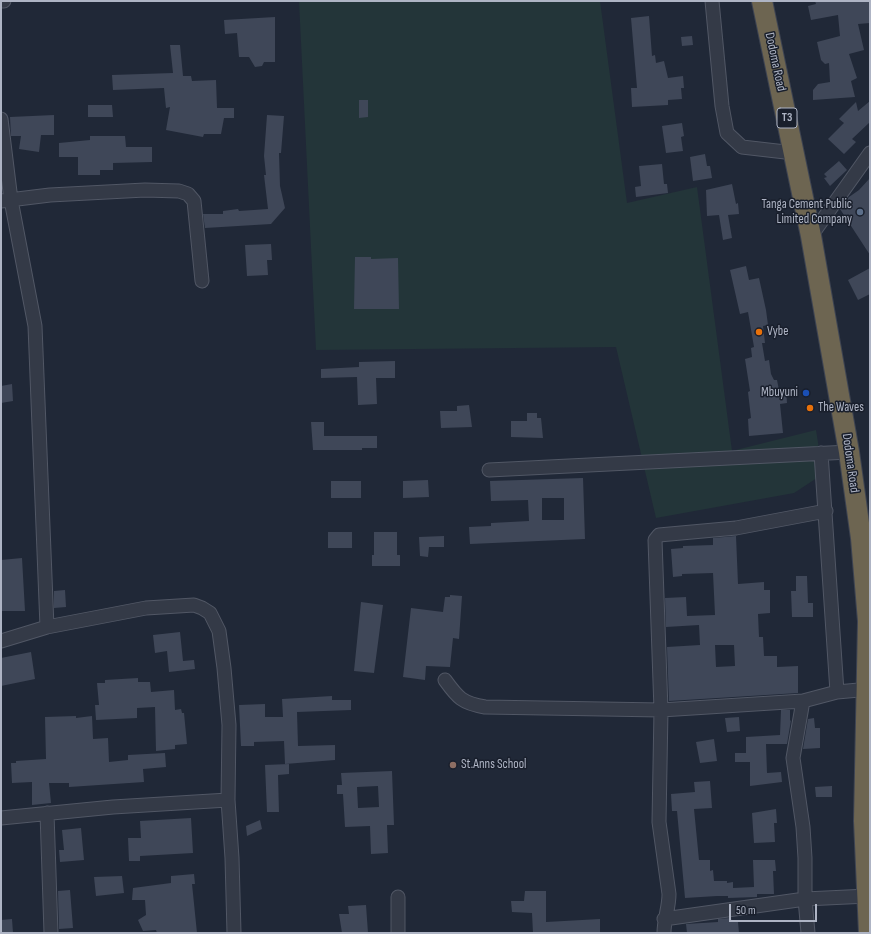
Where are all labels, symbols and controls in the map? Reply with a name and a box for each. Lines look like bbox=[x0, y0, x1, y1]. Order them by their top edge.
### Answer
street label: Dodoma Road bbox=[761, 31, 789, 93]
road number: T3 bbox=[777, 108, 797, 128]
place label: Tanga Cement Public Limited Company bbox=[762, 197, 852, 228]
marker: Tanga Cement Public Limited Company bbox=[855, 207, 865, 217]
place label: Vybe bbox=[767, 324, 788, 340]
marker: Vybe bbox=[754, 327, 764, 337]
place label: Mbuyuni bbox=[761, 385, 798, 401]
marker: Mbuyuni bbox=[801, 388, 811, 398]
place label: The Waves bbox=[818, 400, 864, 416]
marker: The Waves bbox=[805, 403, 815, 413]
street label: Dodoma Road bbox=[838, 432, 862, 494]
place label: St.Anns School bbox=[461, 757, 526, 773]
marker: St.Anns School bbox=[448, 760, 458, 770]
scale bar bbox=[731, 896, 819, 922]
text: 50 m bbox=[736, 903, 756, 918]

